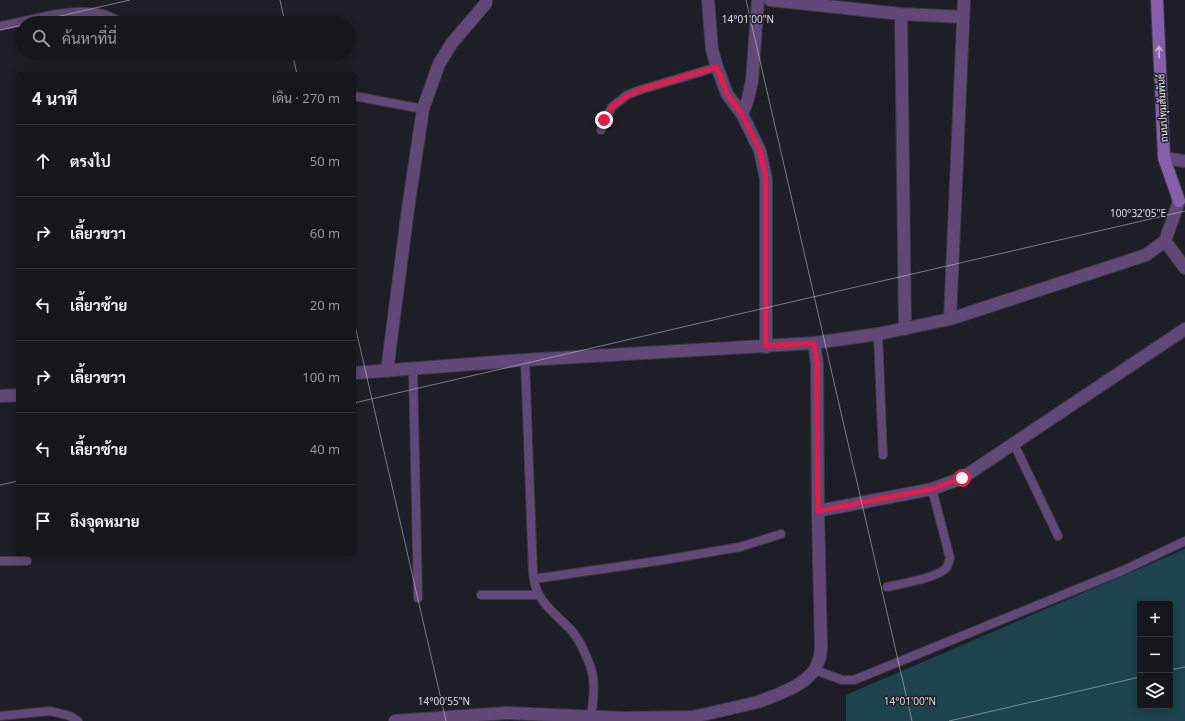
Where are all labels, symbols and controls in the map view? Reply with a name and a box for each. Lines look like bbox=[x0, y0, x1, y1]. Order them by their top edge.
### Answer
text: 14°01'00"N bbox=[722, 12, 774, 26]
search box bbox=[16, 16, 356, 60]
icon: search bbox=[30, 27, 52, 49]
text: ค้นหาที่นี่ bbox=[62, 28, 117, 48]
one-way arrow bbox=[1156, 46, 1163, 59]
street label: ถนนปทุมสัมพันธ์ bbox=[1153, 73, 1172, 143]
text: 4 นาที bbox=[32, 87, 77, 110]
text: เดิน · 270 m bbox=[272, 89, 340, 107]
route end bbox=[595, 111, 613, 129]
icon: ahead bbox=[32, 150, 54, 172]
text: ตรงไป bbox=[70, 151, 111, 171]
text: 50 m bbox=[310, 152, 340, 170]
text: 100°32'05"E bbox=[1110, 206, 1166, 220]
icon: right bbox=[32, 222, 54, 244]
text: เลี้ยวขวา bbox=[70, 223, 126, 243]
text: 60 m bbox=[310, 224, 340, 242]
icon: left bbox=[32, 294, 54, 316]
text: เลี้ยวซ้าย bbox=[70, 295, 127, 315]
text: 20 m bbox=[310, 296, 340, 314]
icon: right bbox=[32, 366, 54, 388]
text: เลี้ยวขวา bbox=[70, 367, 126, 387]
text: 100 m bbox=[302, 368, 340, 386]
icon: left bbox=[32, 438, 54, 460]
text: เลี้ยวซ้าย bbox=[70, 439, 127, 459]
text: 40 m bbox=[310, 440, 340, 458]
route start bbox=[953, 469, 971, 487]
icon: arrive bbox=[32, 510, 54, 532]
text: ถึงจุดหมาย bbox=[70, 511, 140, 531]
map controls bbox=[1137, 601, 1173, 709]
button: + bbox=[1137, 601, 1173, 637]
button: − bbox=[1137, 637, 1173, 673]
button: layers bbox=[1137, 673, 1173, 709]
text: 14°00'55"N bbox=[418, 694, 470, 708]
text: 14°01'00"N bbox=[884, 694, 936, 708]

